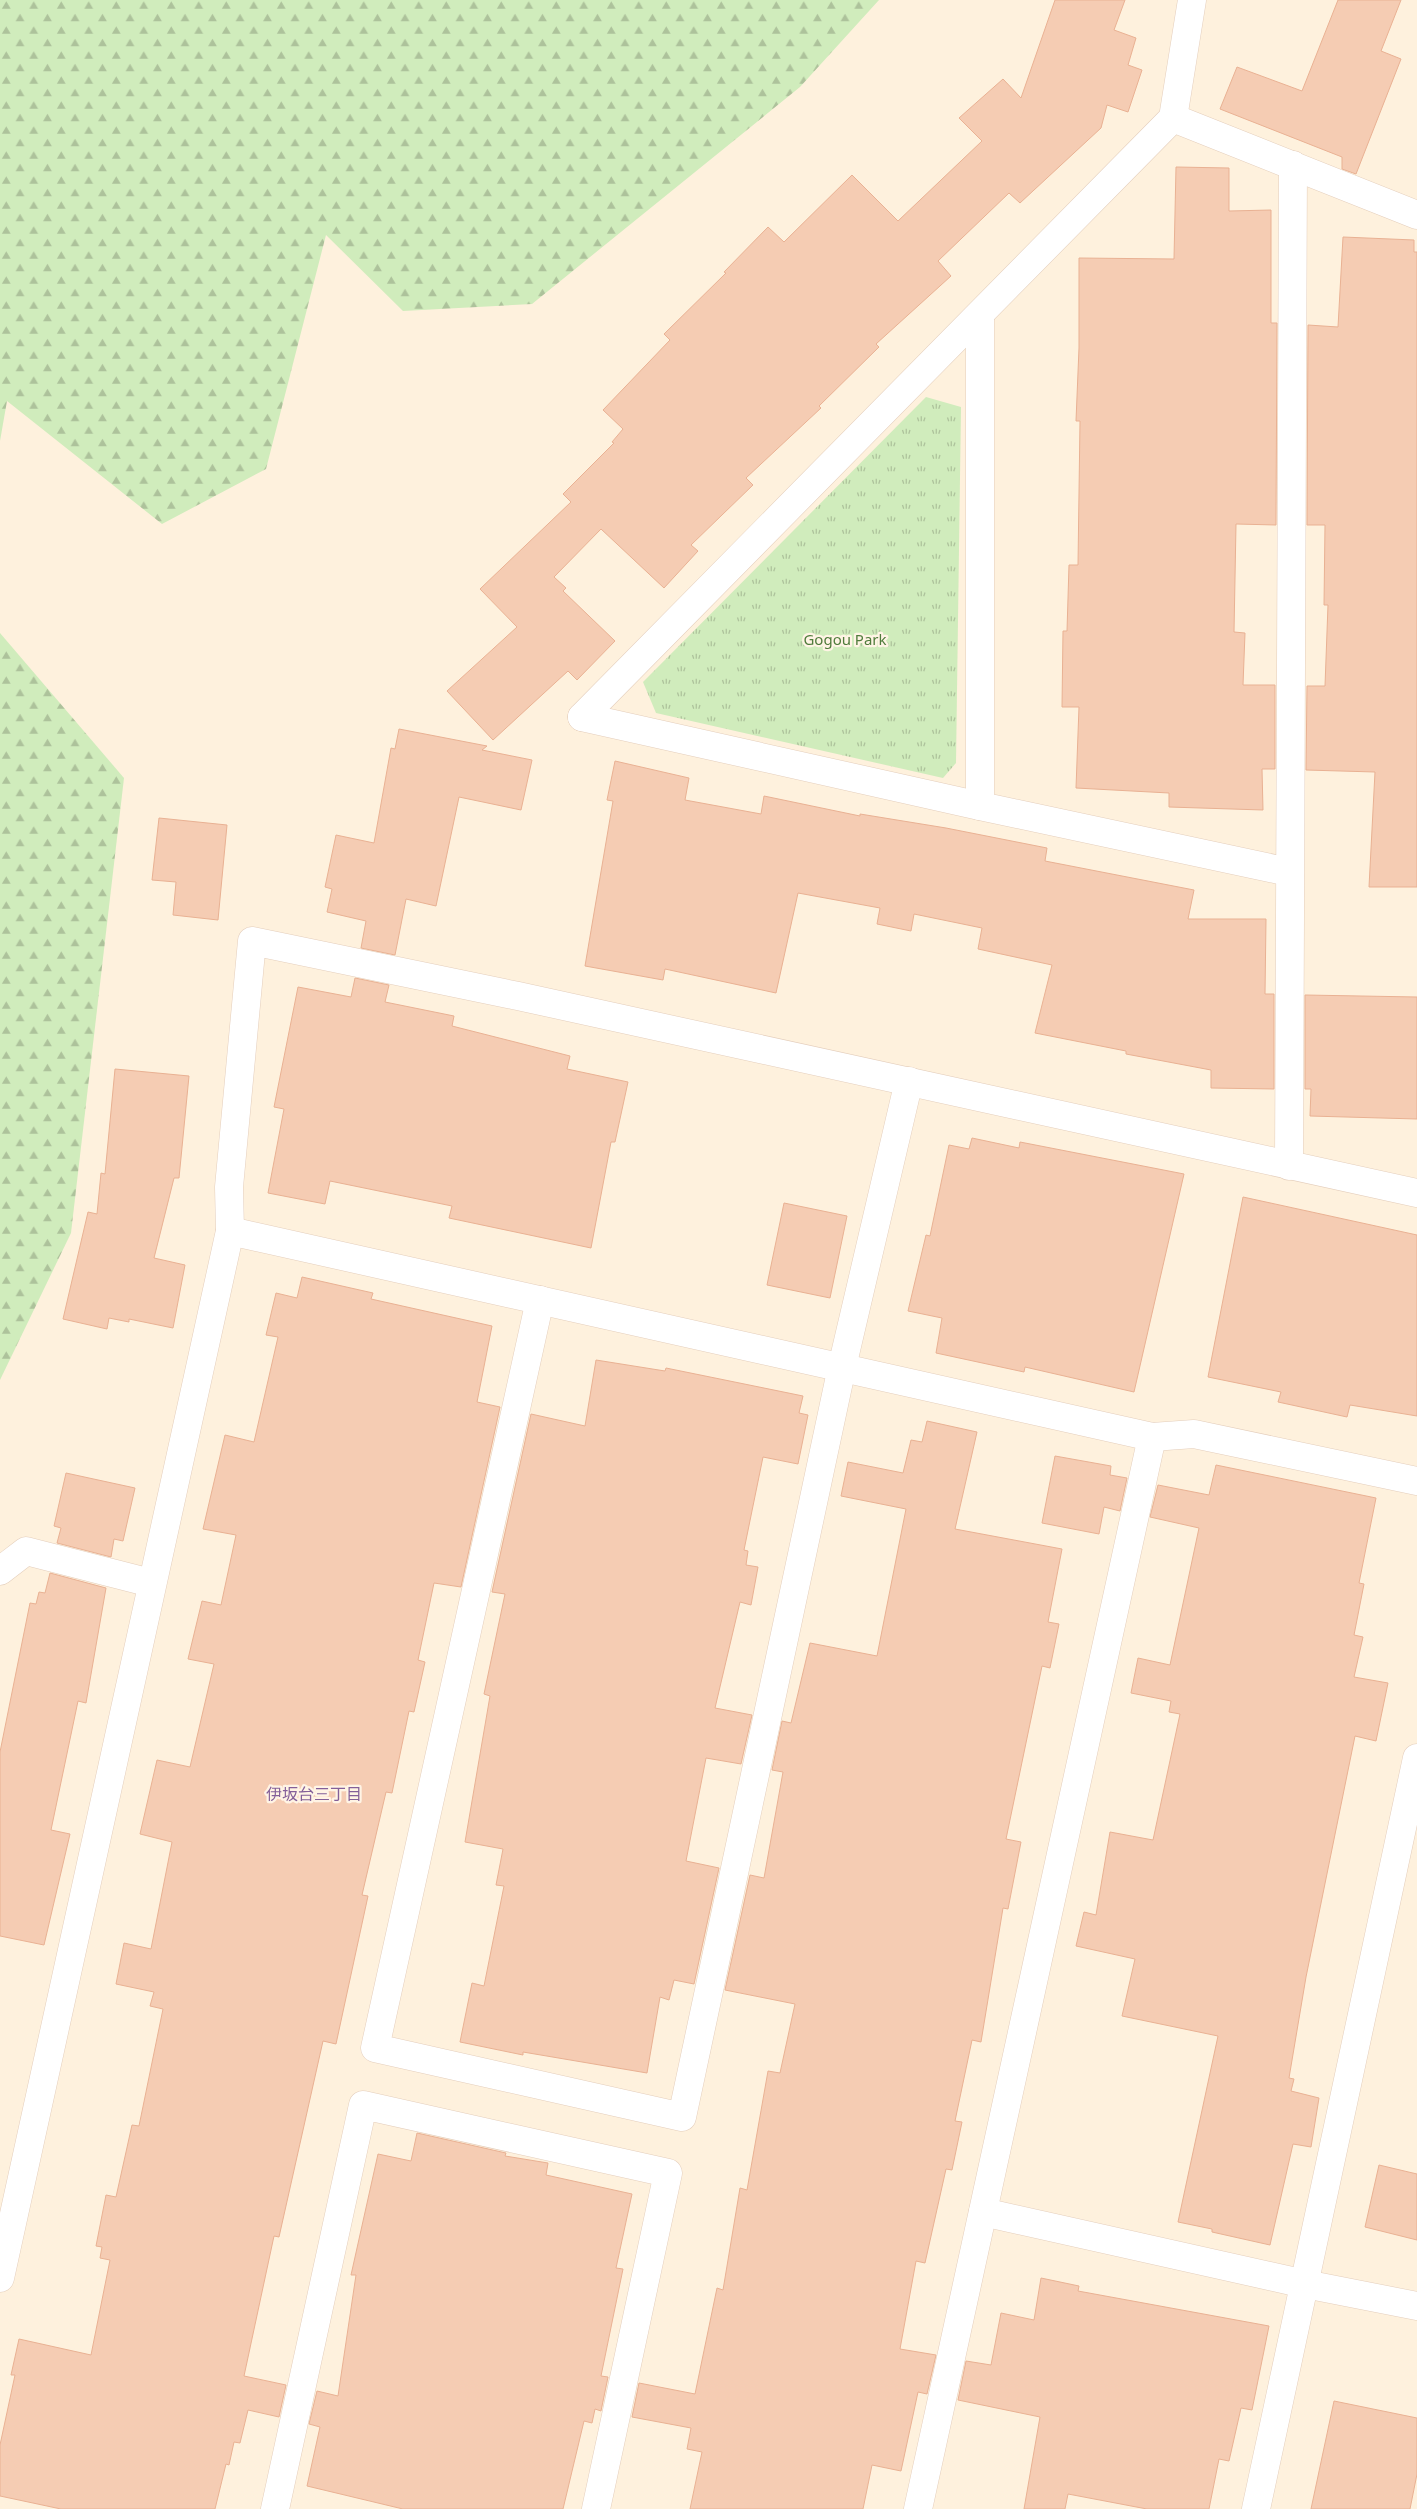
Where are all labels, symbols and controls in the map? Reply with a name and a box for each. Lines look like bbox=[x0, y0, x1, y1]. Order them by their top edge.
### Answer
park label: Gogou Park bbox=[803, 629, 887, 649]
district label: 伊坂台三丁目 bbox=[266, 1783, 362, 1805]

